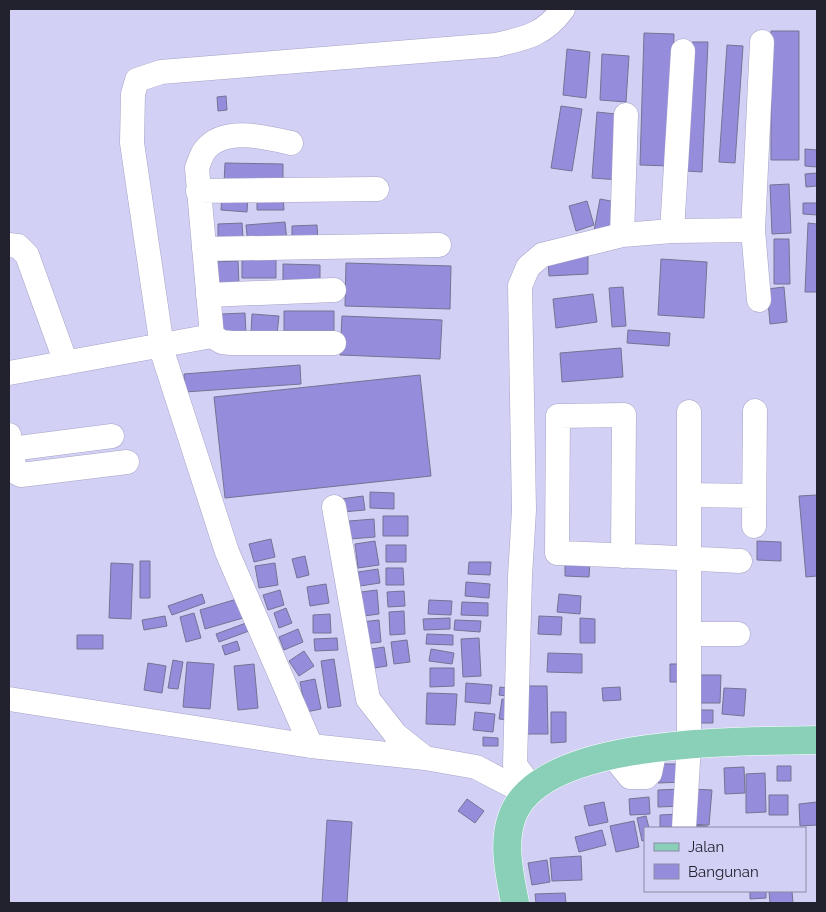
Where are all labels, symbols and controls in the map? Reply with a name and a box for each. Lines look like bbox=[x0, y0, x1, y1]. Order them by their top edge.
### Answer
legend bbox=[644, 827, 806, 892]
text: Jalan bbox=[688, 838, 724, 856]
text: Bangunan bbox=[688, 863, 759, 881]

